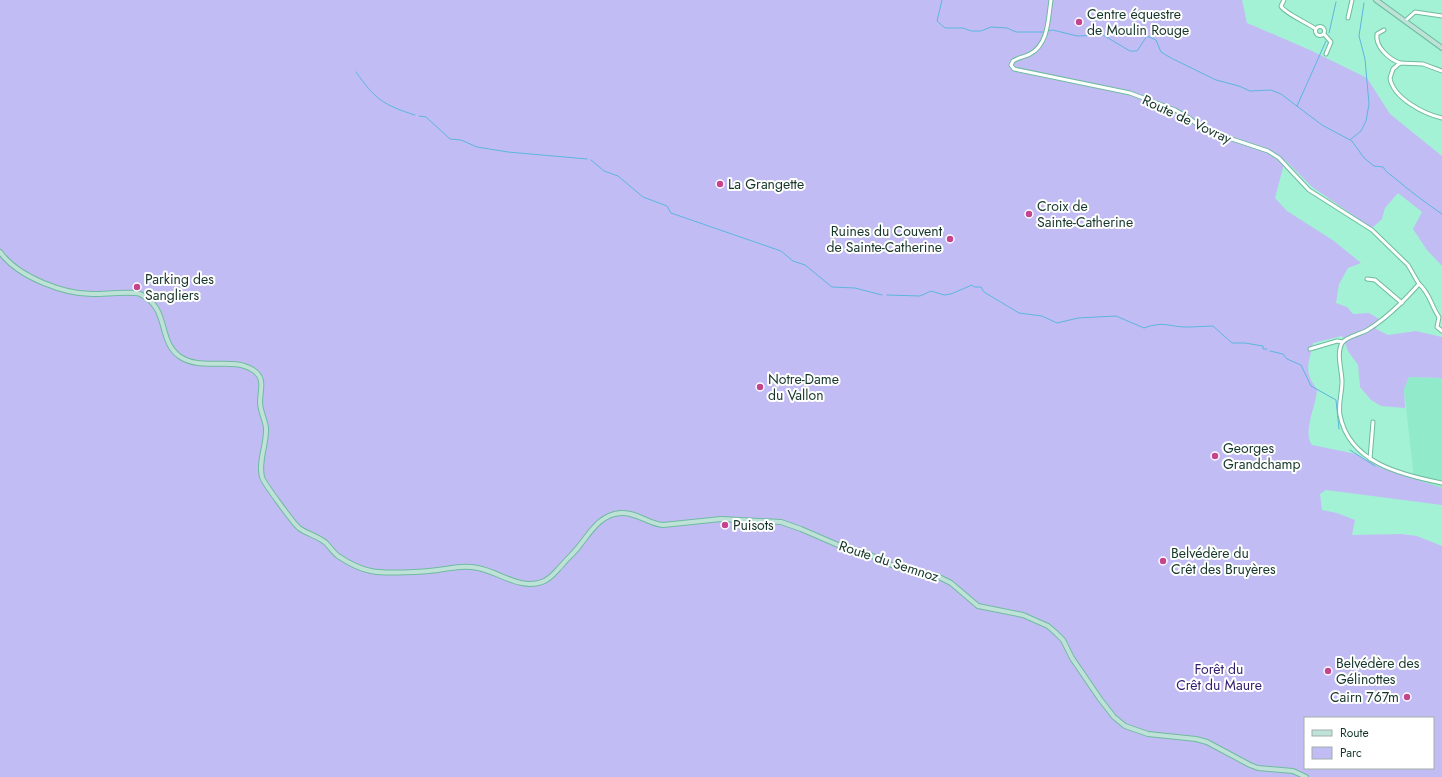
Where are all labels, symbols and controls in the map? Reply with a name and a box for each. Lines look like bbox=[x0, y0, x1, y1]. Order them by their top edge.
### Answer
place label: Centre équestre de Moulin Rouge bbox=[1087, 4, 1189, 40]
marker: Centre équestre de Moulin Rouge bbox=[1074, 17, 1084, 27]
street label: Route de Vovray bbox=[1139, 90, 1236, 149]
place label: La Grangette bbox=[728, 174, 804, 194]
marker: La Grangette bbox=[715, 179, 725, 189]
place label: Croix de Sainte-Catherine bbox=[1037, 196, 1133, 232]
marker: Croix de Sainte-Catherine bbox=[1024, 209, 1034, 219]
place label: Ruines du Couvent de Sainte-Catherine bbox=[826, 221, 943, 257]
marker: Ruines du Couvent de Sainte-Catherine bbox=[945, 234, 955, 244]
place label: Parking des Sangliers bbox=[145, 269, 214, 305]
marker: Parking des Sangliers bbox=[132, 282, 142, 292]
place label: Notre-Dame du Vallon bbox=[768, 369, 839, 405]
marker: Notre-Dame du Vallon bbox=[755, 382, 765, 392]
place label: Georges Grandchamp bbox=[1223, 438, 1300, 474]
marker: Georges Grandchamp bbox=[1210, 451, 1220, 461]
place label: Puisots bbox=[733, 515, 774, 535]
marker: Puisots bbox=[720, 520, 730, 530]
street label: Route du Semnoz bbox=[836, 535, 942, 587]
place label: Belvédère du Crêt des Bruyères bbox=[1171, 543, 1276, 579]
marker: Belvédère du Crêt des Bruyères bbox=[1158, 556, 1168, 566]
place label: Belvédère des Gélinottes bbox=[1336, 653, 1420, 689]
park label: Forêt du Crêt du Maure bbox=[1176, 659, 1262, 695]
marker: Belvédère des Gélinottes bbox=[1323, 666, 1333, 676]
place label: Cairn 767m bbox=[1330, 687, 1399, 707]
marker: Cairn 767m bbox=[1402, 692, 1412, 702]
legend bbox=[1304, 717, 1434, 769]
text: Route bbox=[1340, 724, 1369, 742]
text: Parc bbox=[1340, 744, 1362, 762]

